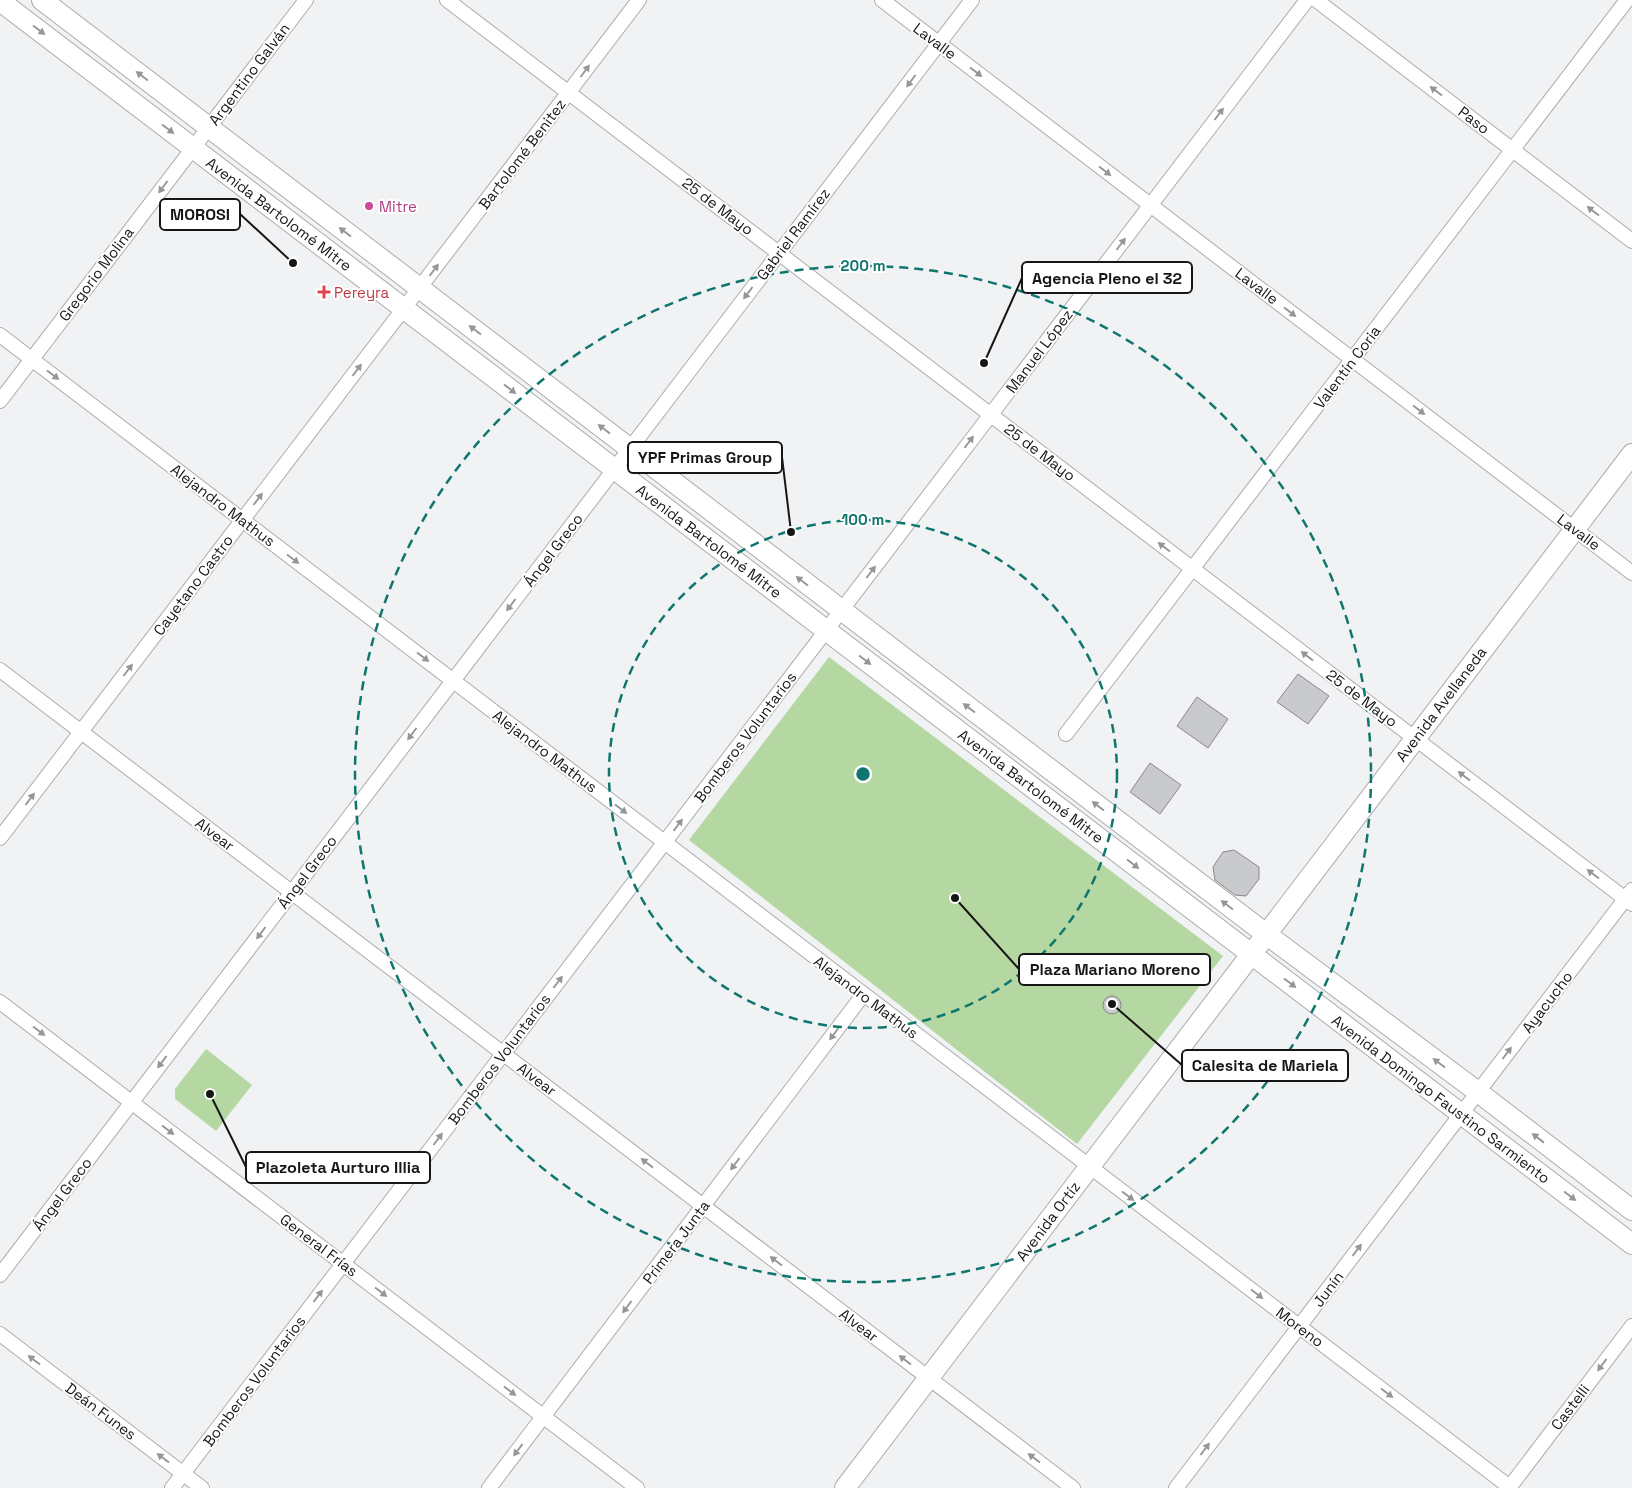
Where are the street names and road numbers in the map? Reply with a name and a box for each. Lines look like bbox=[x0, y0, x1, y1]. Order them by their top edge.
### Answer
street label: Argentino Galván bbox=[204, 19, 294, 129]
street label: Lavalle bbox=[910, 19, 960, 63]
street label: Bartolomé Benitez bbox=[474, 95, 570, 213]
street label: Paso bbox=[1454, 102, 1494, 138]
street label: Avenida Bartolomé Mitre bbox=[202, 153, 356, 275]
street label: 25 de Mayo bbox=[679, 173, 757, 239]
street label: Gabriel Ramírez bbox=[752, 184, 834, 284]
street label: Gregorio Molina bbox=[54, 223, 138, 325]
street label: Lavalle bbox=[1232, 264, 1282, 308]
street label: Manuel López bbox=[1001, 305, 1077, 397]
street label: Valentín Coria bbox=[1310, 321, 1385, 412]
street label: 25 de Mayo bbox=[1001, 419, 1079, 485]
street label: Alejandro Mathus bbox=[167, 460, 279, 551]
street label: Avenida Bartolomé Mitre bbox=[632, 480, 786, 602]
street label: Ángel Greco bbox=[519, 510, 587, 590]
street label: Lavalle bbox=[1554, 510, 1604, 554]
street label: Cayetano Castro bbox=[149, 531, 237, 639]
street label: Avenida Avellaneda bbox=[1392, 643, 1491, 765]
street label: 25 de Mayo bbox=[1323, 665, 1401, 731]
street label: Bomberos Voluntarios bbox=[690, 668, 800, 806]
street label: Alejandro Mathus bbox=[489, 706, 601, 797]
street label: Avenida Bartolomé Mitre bbox=[954, 725, 1108, 847]
street label: Alvear bbox=[192, 813, 239, 855]
street label: Ángel Greco bbox=[273, 832, 341, 912]
street label: Alejandro Mathus bbox=[810, 952, 922, 1043]
street label: Ayacucho bbox=[1518, 967, 1576, 1037]
street label: Bomberos Voluntarios bbox=[444, 990, 554, 1128]
street label: Avenida Domingo Faustino Sarmiento bbox=[1328, 1011, 1554, 1187]
street label: Alvear bbox=[514, 1058, 561, 1100]
street label: Ángel Greco bbox=[28, 1154, 96, 1234]
street label: Avenida Ortíz bbox=[1012, 1177, 1084, 1265]
street label: Primera Junta bbox=[638, 1196, 714, 1288]
street label: General Frías bbox=[276, 1210, 362, 1280]
street label: Junín bbox=[1308, 1267, 1348, 1311]
street label: Moreno bbox=[1272, 1303, 1328, 1351]
street label: Alvear bbox=[836, 1304, 883, 1346]
street label: Bomberos Voluntarios bbox=[199, 1312, 309, 1450]
street label: Deán Funes bbox=[62, 1378, 140, 1444]
street label: Castelli bbox=[1547, 1380, 1593, 1434]

